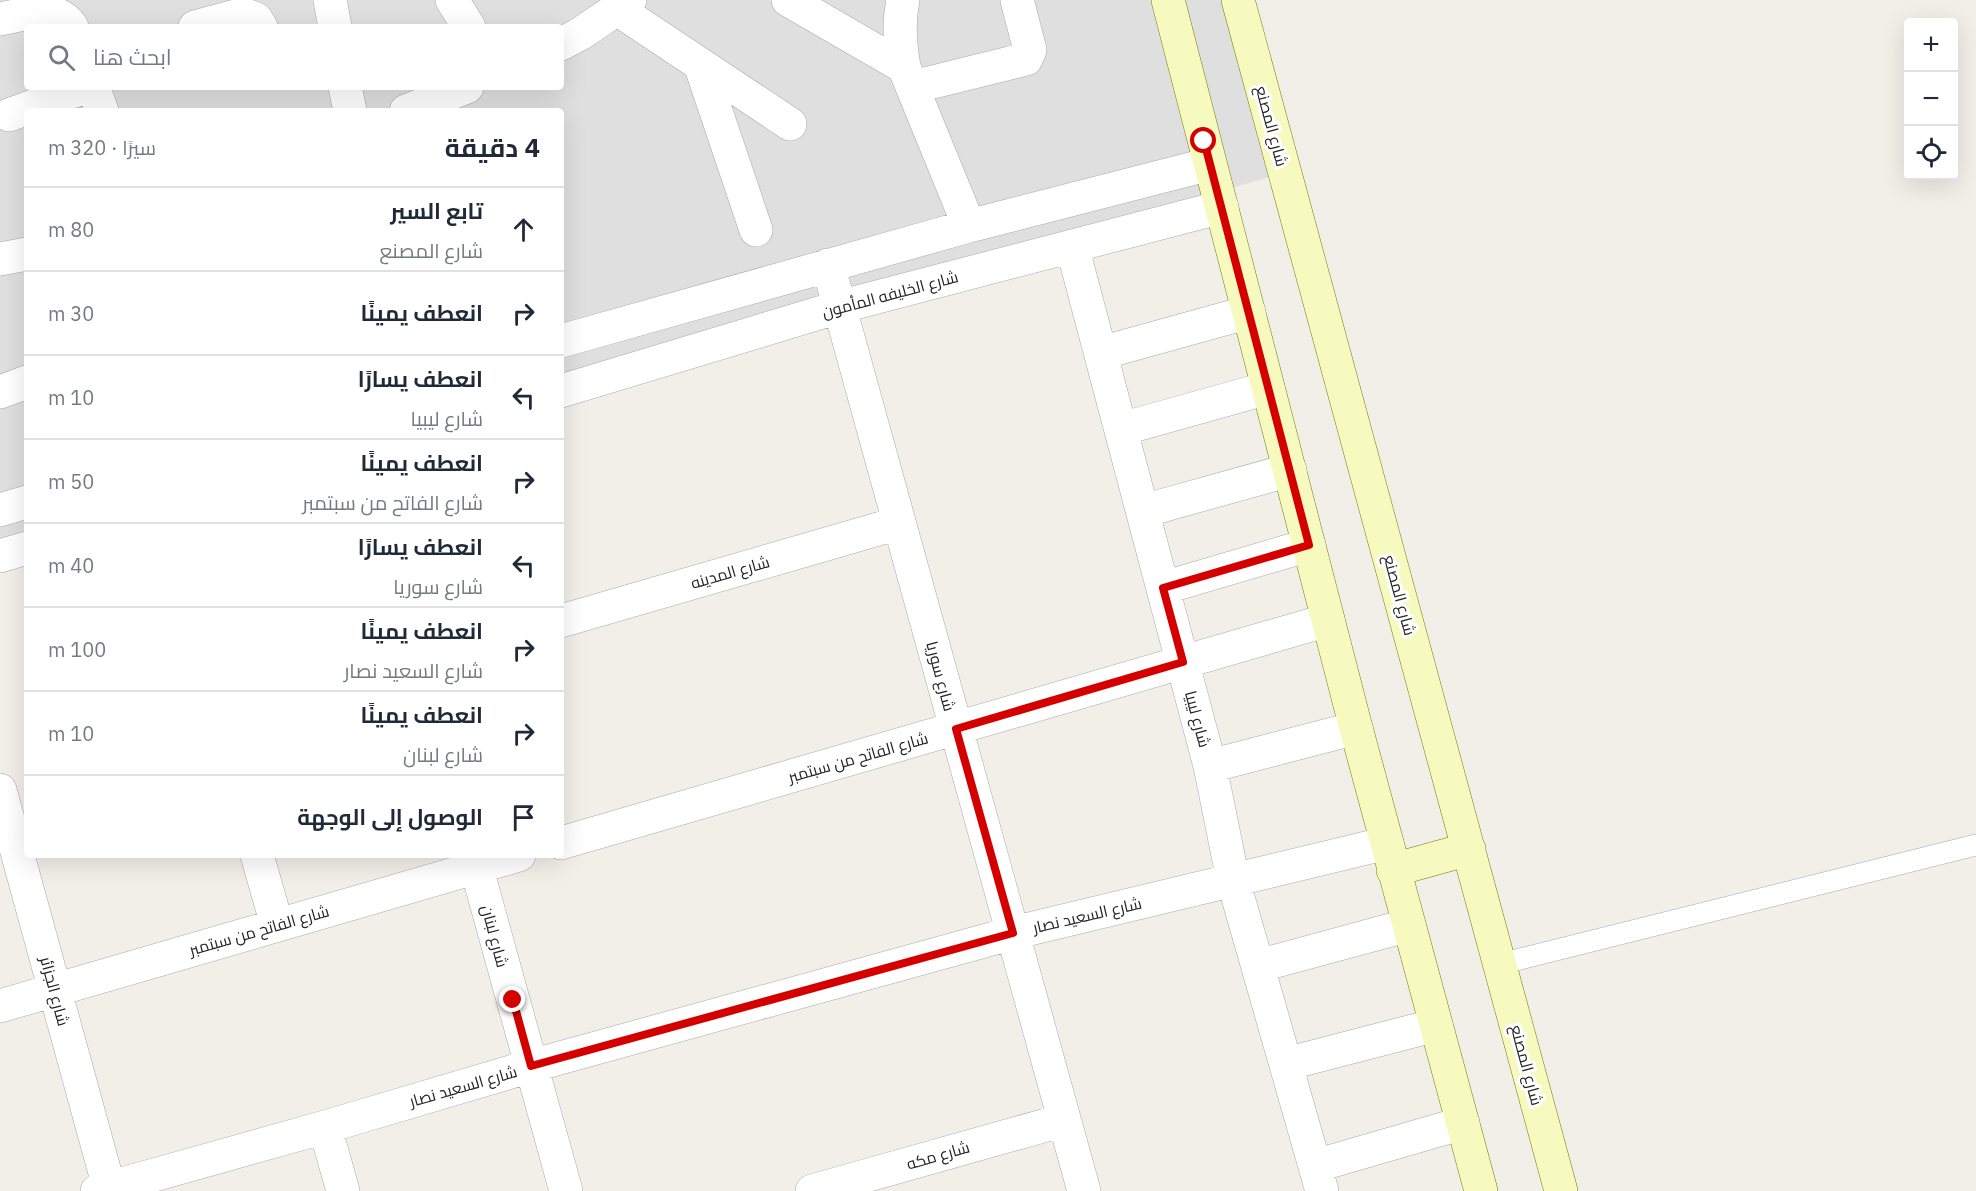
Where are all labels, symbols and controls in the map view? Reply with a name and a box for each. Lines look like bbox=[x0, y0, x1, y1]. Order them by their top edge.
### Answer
map controls bbox=[1904, 18, 1958, 180]
button: + bbox=[1904, 18, 1958, 72]
search box bbox=[24, 24, 564, 90]
icon: search bbox=[45, 41, 78, 74]
text: ابحث هنا bbox=[93, 42, 172, 71]
button: − bbox=[1904, 72, 1958, 126]
street label: شارع المصنع bbox=[1250, 83, 1292, 169]
button: locate bbox=[1904, 126, 1958, 180]
route start bbox=[1190, 127, 1216, 153]
text: 4 دقيقة bbox=[445, 130, 540, 164]
text: سيرًا · 320 m bbox=[48, 134, 156, 161]
text: تابع السير bbox=[390, 196, 483, 225]
icon: ahead bbox=[507, 213, 540, 246]
text: 80 m bbox=[48, 216, 94, 243]
text: شارع المصنع bbox=[380, 237, 483, 264]
street label: شارع الخليفه المأمون bbox=[820, 266, 961, 324]
icon: right bbox=[507, 297, 540, 330]
text: انعطف يمينًا bbox=[361, 298, 483, 327]
text: 30 m bbox=[48, 300, 94, 327]
text: انعطف يسارًا bbox=[358, 364, 483, 393]
icon: left bbox=[507, 381, 540, 414]
text: 10 m bbox=[48, 384, 94, 411]
text: شارع ليبيا bbox=[411, 405, 483, 432]
text: انعطف يمينًا bbox=[361, 448, 483, 477]
icon: right bbox=[507, 465, 540, 498]
text: 50 m bbox=[48, 468, 94, 495]
text: شارع الفاتح من سبتمبر bbox=[302, 489, 483, 516]
text: انعطف يسارًا bbox=[358, 532, 483, 561]
icon: left bbox=[507, 549, 540, 582]
street label: شارع المدينه bbox=[688, 551, 772, 595]
text: 40 m bbox=[48, 552, 94, 579]
street label: شارع المصنع bbox=[1378, 552, 1420, 638]
text: شارع سوريا bbox=[393, 573, 483, 600]
text: انعطف يمينًا bbox=[361, 616, 483, 645]
icon: right bbox=[507, 633, 540, 666]
text: 100 m bbox=[48, 636, 106, 663]
street label: شارع سوريا bbox=[920, 639, 960, 714]
text: شارع السعيد نصار bbox=[344, 657, 483, 684]
street label: شارع ليبيا bbox=[1179, 688, 1215, 750]
text: انعطف يمينًا bbox=[361, 700, 483, 729]
icon: right bbox=[507, 717, 540, 750]
text: 10 m bbox=[48, 720, 94, 747]
street label: شارع الفاتح من سبتمبر bbox=[785, 727, 931, 789]
text: شارع لبنان bbox=[403, 741, 483, 768]
icon: arrive bbox=[507, 801, 540, 834]
text: الوصول إلى الوجهة bbox=[297, 802, 483, 831]
street label: شارع السعيد نصار bbox=[1030, 893, 1144, 939]
street label: شارع الفاتح من سبتمبر bbox=[186, 900, 332, 962]
street label: شارع لبنان bbox=[475, 903, 513, 970]
street label: شارع الجزائر bbox=[34, 953, 74, 1029]
route end bbox=[499, 986, 525, 1012]
street label: شارع المصنع bbox=[1505, 1022, 1547, 1108]
street label: شارع السعيد نصار bbox=[406, 1061, 520, 1113]
street label: شارع مكه bbox=[904, 1136, 972, 1175]

